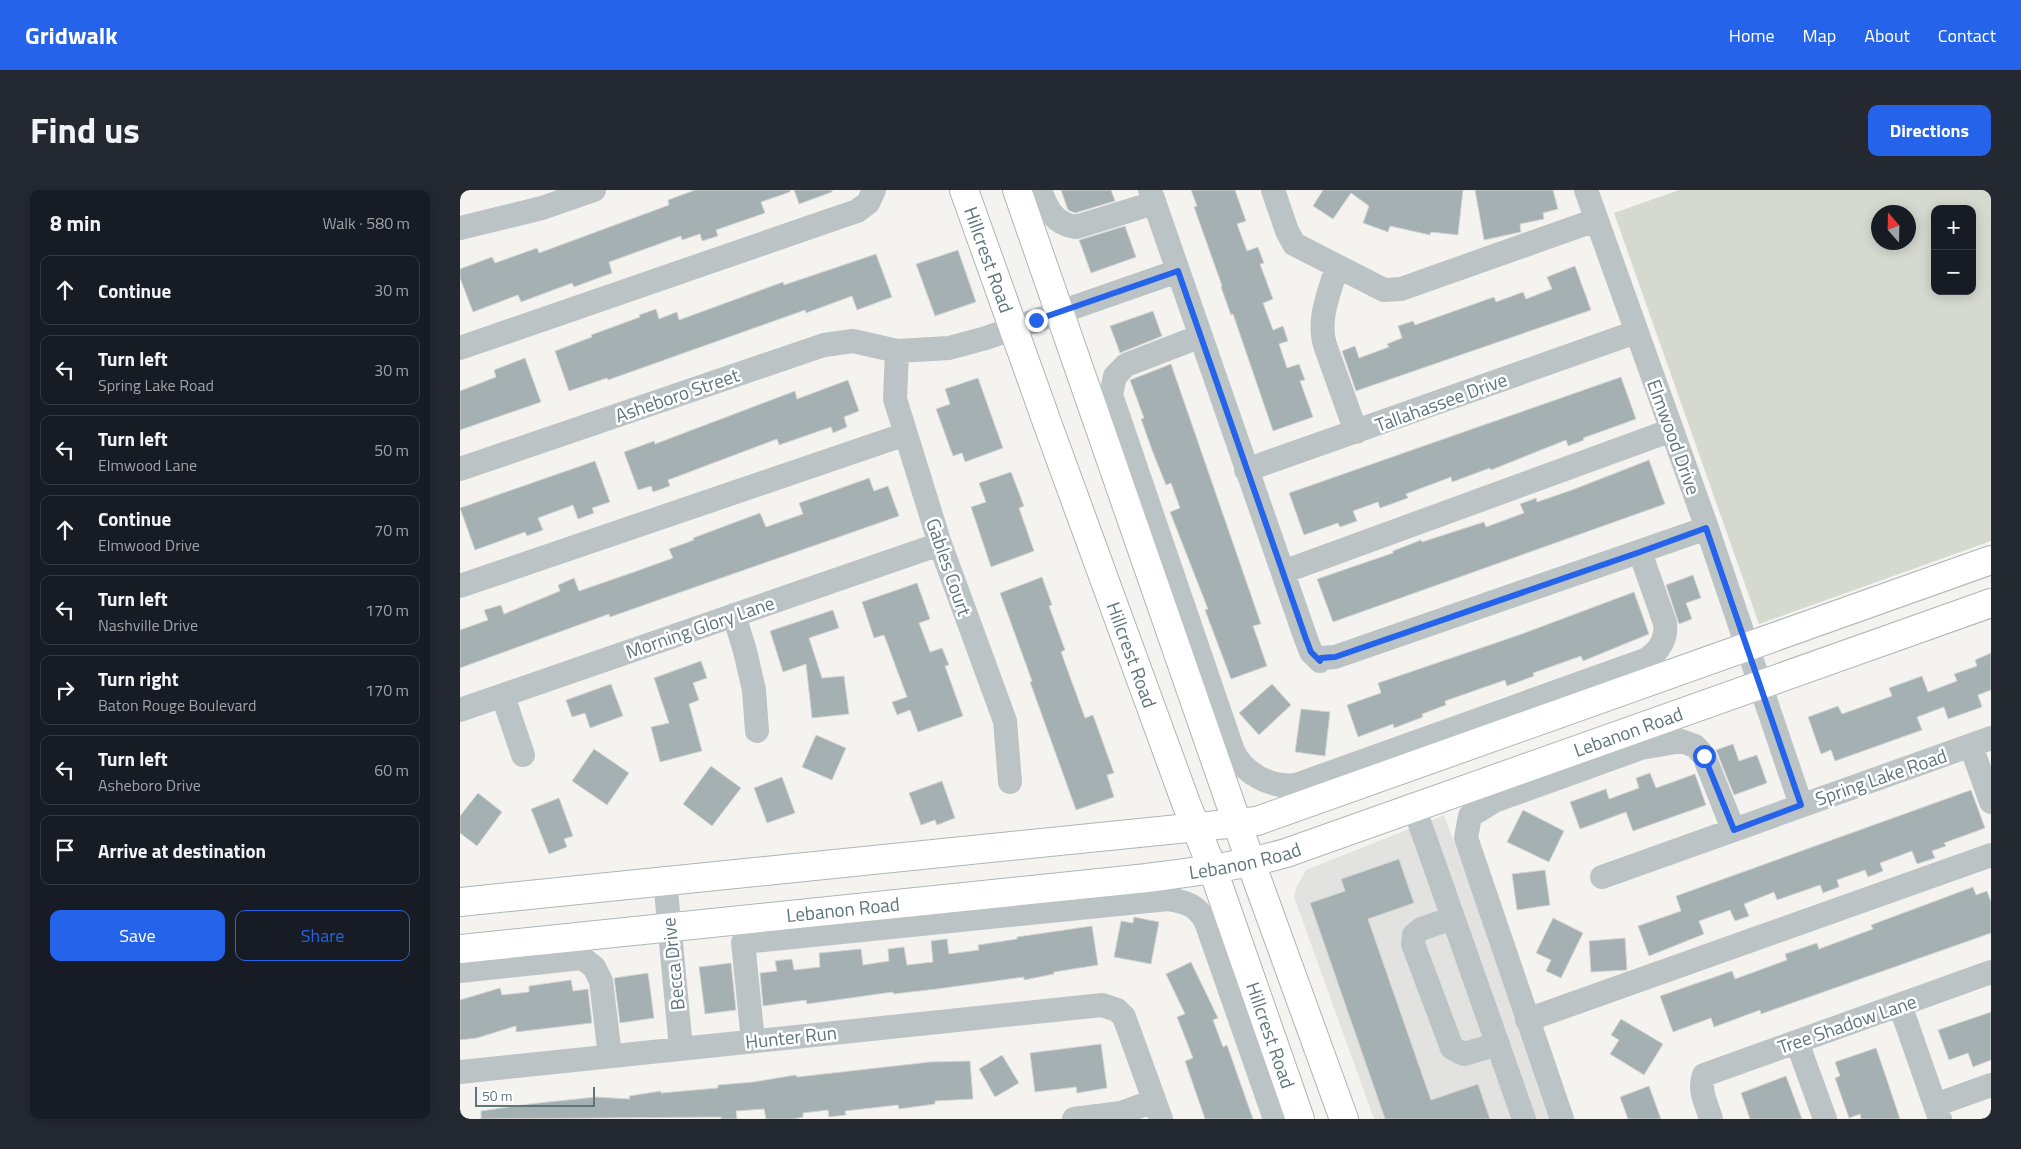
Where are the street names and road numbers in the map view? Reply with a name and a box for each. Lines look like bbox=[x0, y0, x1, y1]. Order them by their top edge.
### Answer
street label: Hillcrest Road bbox=[957, 202, 1022, 317]
street label: Asheboro Street bbox=[611, 360, 743, 429]
street label: Tallahassee Drive bbox=[1371, 364, 1511, 439]
street label: Elmwood Drive bbox=[1640, 375, 1709, 499]
street label: Gables Court bbox=[919, 514, 980, 620]
street label: Morning Glory Lane bbox=[622, 588, 778, 666]
street label: Hillcrest Road bbox=[1100, 597, 1165, 712]
street label: Lebanon Road bbox=[1569, 698, 1687, 764]
street label: Spring Lake Road bbox=[1811, 740, 1951, 813]
street label: Lebanon Road bbox=[1187, 834, 1305, 886]
street label: Lebanon Road bbox=[785, 889, 901, 929]
street label: Becca Drive bbox=[653, 916, 692, 1012]
street label: Hillcrest Road bbox=[1239, 978, 1303, 1092]
street label: Tree Shadow Lane bbox=[1773, 986, 1920, 1061]
street label: Hunter Run bbox=[744, 1017, 838, 1056]

